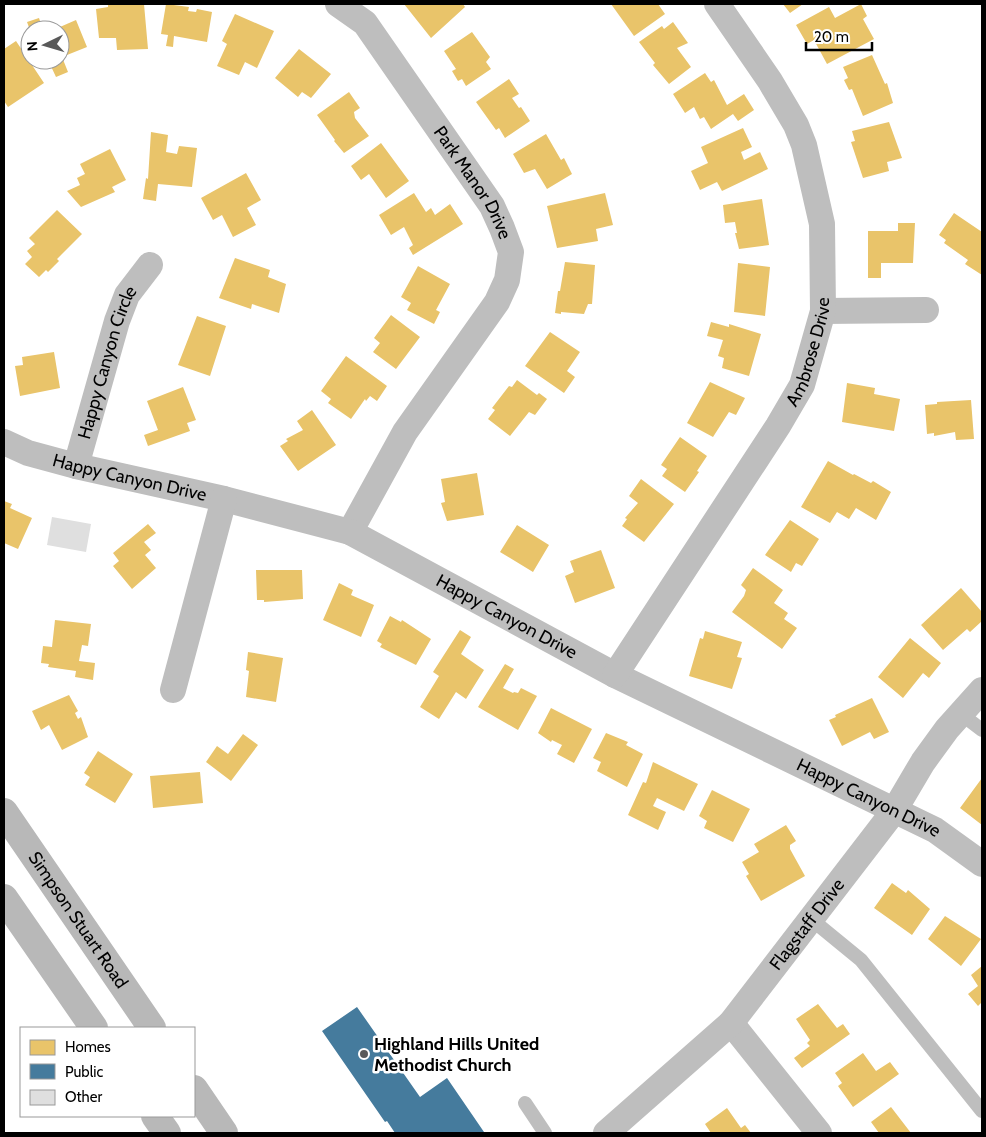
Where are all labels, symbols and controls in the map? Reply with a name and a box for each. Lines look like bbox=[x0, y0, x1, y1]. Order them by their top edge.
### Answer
north arrow bbox=[20, 20, 70, 70]
scale bar bbox=[806, 20, 872, 52]
text: 20 m bbox=[814, 28, 849, 46]
text: N bbox=[23, 40, 41, 52]
street label: Park Manor Drive bbox=[429, 122, 516, 242]
street label: Happy Canyon Circle bbox=[73, 281, 141, 442]
street label: Ambrose Drive bbox=[781, 297, 834, 410]
street label: Happy Canyon Drive bbox=[50, 449, 209, 506]
street label: Happy Canyon Drive bbox=[432, 570, 581, 664]
street label: Happy Canyon Drive bbox=[793, 754, 945, 842]
street label: Simpson Stuart Road bbox=[24, 847, 133, 993]
street label: Flagstaff Drive bbox=[765, 874, 849, 975]
legend bbox=[20, 1027, 195, 1117]
place label: Highland Hills United Methodist Church bbox=[374, 1033, 539, 1076]
text: Homes bbox=[65, 1038, 111, 1056]
marker: Highland Hills United Methodist Church bbox=[358, 1048, 370, 1060]
text: Public bbox=[65, 1063, 103, 1081]
text: Other bbox=[65, 1088, 102, 1106]

